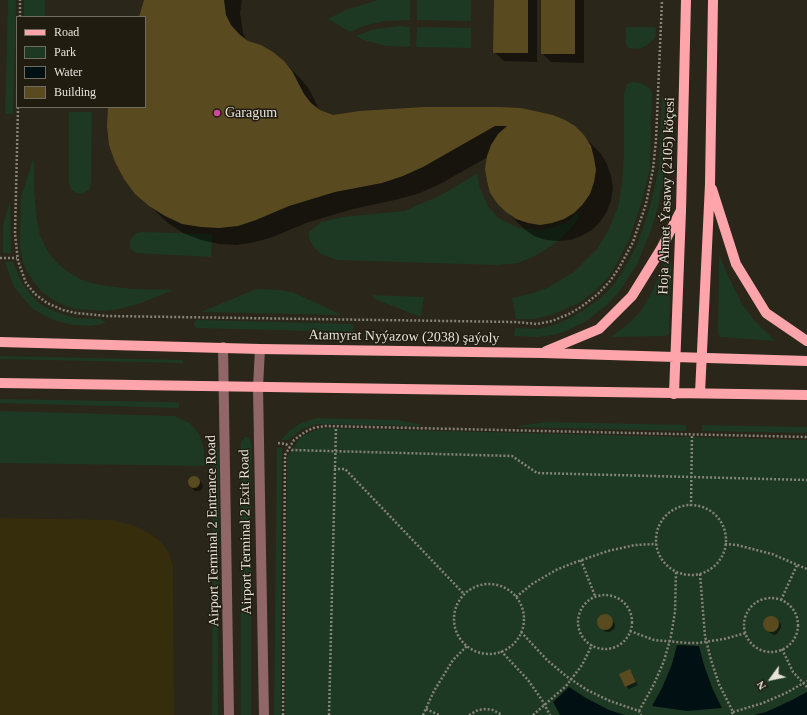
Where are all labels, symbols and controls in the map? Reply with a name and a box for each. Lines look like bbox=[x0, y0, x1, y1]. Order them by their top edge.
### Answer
legend bbox=[16, 16, 146, 108]
text: Road bbox=[54, 25, 79, 39]
text: Park bbox=[54, 45, 76, 59]
text: Water bbox=[54, 65, 82, 79]
text: Building bbox=[54, 85, 96, 99]
street label: Hoja Ahmet Ýasawy (2105) köçesi bbox=[655, 97, 679, 295]
place label: Garagum bbox=[225, 105, 277, 121]
marker: Garagum bbox=[212, 108, 222, 118]
street label: Atamyrat Nyýazow (2038) şaýoly bbox=[308, 327, 500, 347]
street label: Airport Terminal 2 Entrance Road bbox=[203, 435, 223, 627]
street label: Airport Terminal 2 Exit Road bbox=[236, 449, 256, 615]
north arrow bbox=[751, 659, 791, 699]
text: N bbox=[754, 679, 768, 692]

